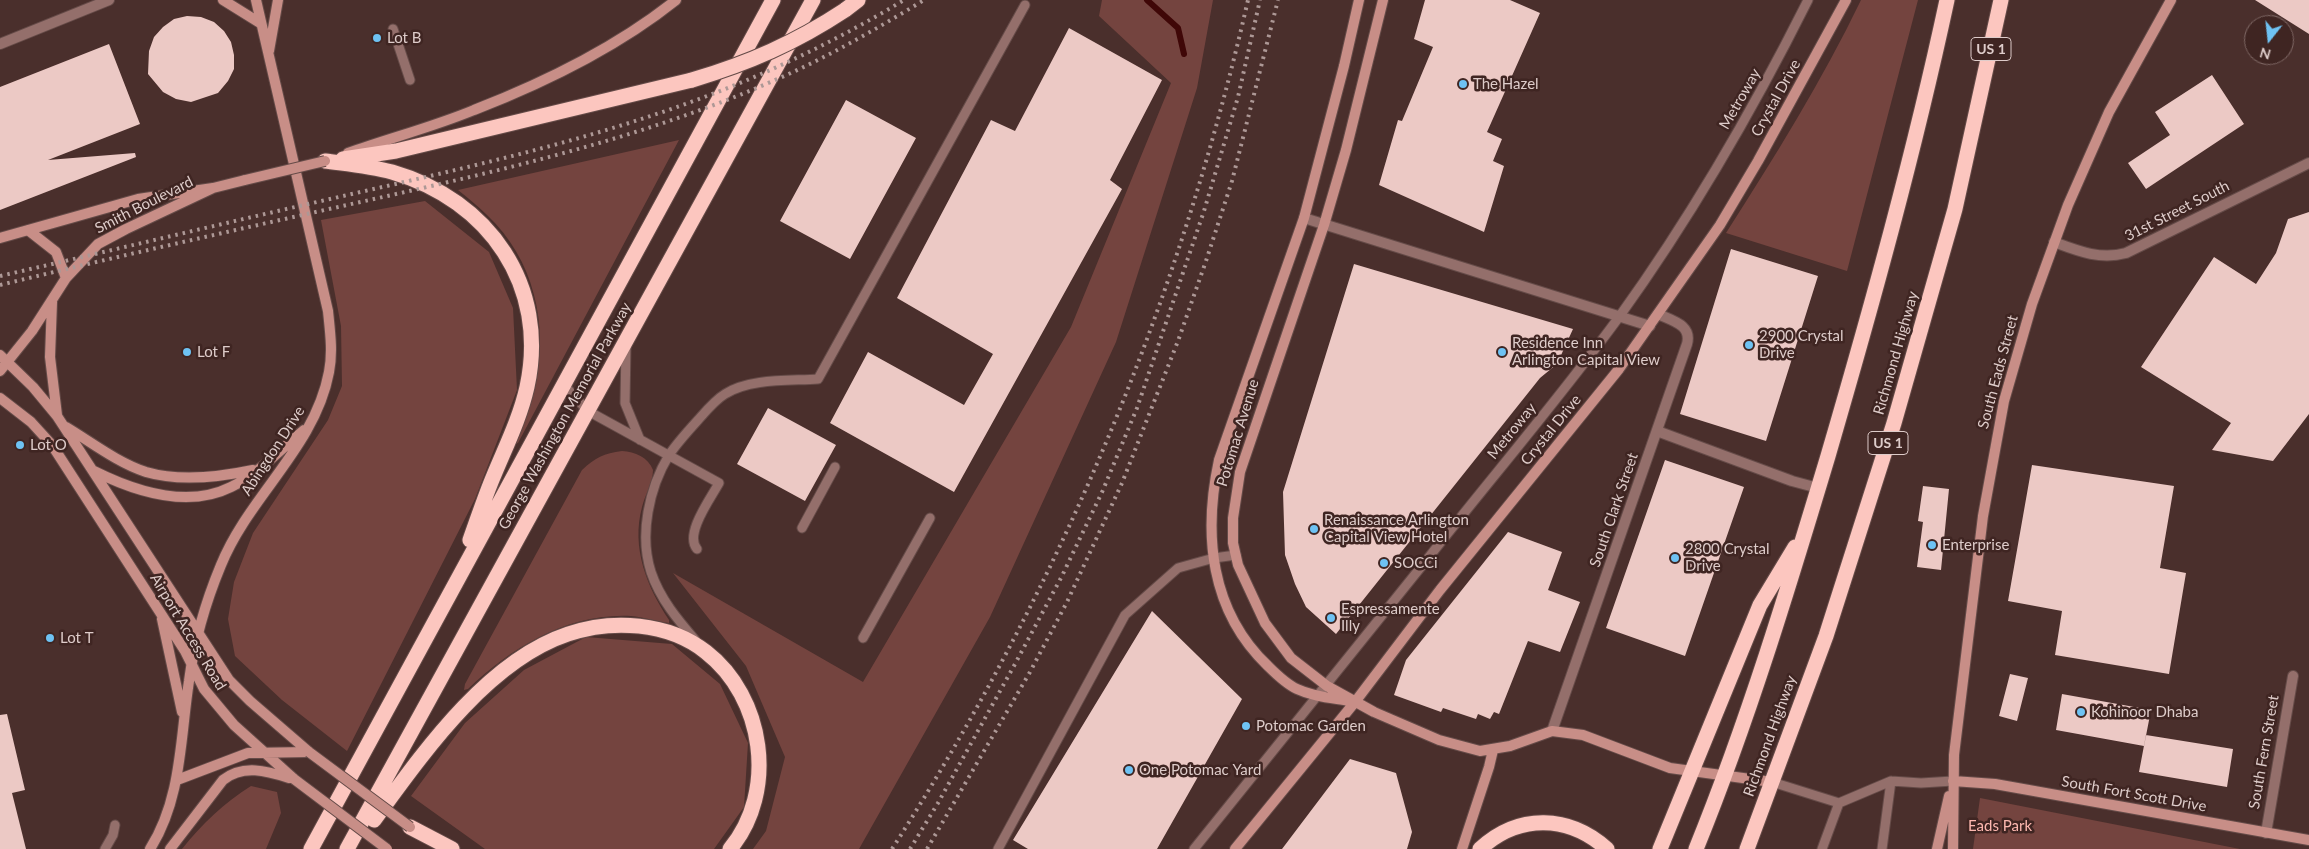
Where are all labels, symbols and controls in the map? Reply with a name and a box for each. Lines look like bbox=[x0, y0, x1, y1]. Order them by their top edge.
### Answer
north arrow bbox=[2244, 15, 2294, 65]
place label: Lot B bbox=[387, 29, 421, 47]
marker: Lot B bbox=[371, 32, 383, 44]
road number: US 1 bbox=[1971, 38, 2011, 61]
text: N bbox=[2257, 44, 2273, 64]
street label: Crystal Drive bbox=[1747, 56, 1805, 140]
street label: Metroway bbox=[1715, 65, 1765, 133]
place label: The Hazel bbox=[1473, 75, 1539, 93]
marker: The Hazel bbox=[1457, 78, 1469, 90]
street label: Smith Boulevard bbox=[92, 173, 196, 237]
street label: 31st Street South bbox=[2122, 177, 2232, 245]
street label: Richmond Highway bbox=[1870, 289, 1922, 417]
street label: George Washington Memorial Parkway bbox=[495, 299, 635, 533]
street label: South Eads Street bbox=[1974, 313, 2022, 431]
place label: 2900 Crystal Drive bbox=[1759, 327, 1844, 362]
place label: Residence Inn Arlington Capital View bbox=[1512, 334, 1660, 369]
marker: 2900 Crystal Drive bbox=[1743, 339, 1755, 351]
place label: Lot F bbox=[197, 343, 230, 361]
marker: Lot F bbox=[181, 346, 193, 358]
marker: Residence Inn Arlington Capital View bbox=[1496, 346, 1508, 358]
street label: Potomac Avenue bbox=[1213, 377, 1263, 489]
street label: Crystal Drive bbox=[1517, 391, 1585, 469]
street label: Metroway bbox=[1484, 399, 1540, 463]
street label: Abingdon Drive bbox=[237, 403, 309, 499]
road number: US 1 bbox=[1868, 432, 1908, 454]
place label: Lot O bbox=[30, 436, 67, 454]
marker: Lot O bbox=[14, 439, 26, 451]
street label: South Clark Street bbox=[1586, 450, 1642, 570]
place label: Renaissance Arlington Capital View Hotel bbox=[1324, 511, 1469, 546]
marker: Renaissance Arlington Capital View Hotel bbox=[1308, 523, 1320, 535]
place label: Enterprise bbox=[1942, 536, 2009, 554]
marker: Enterprise bbox=[1926, 539, 1938, 551]
place label: 2800 Crystal Drive bbox=[1685, 540, 1770, 575]
marker: 2800 Crystal Drive bbox=[1669, 552, 1681, 564]
place label: SOCCi bbox=[1394, 554, 1438, 572]
marker: SOCCi bbox=[1378, 557, 1390, 569]
street label: Airport Access Road bbox=[146, 570, 230, 694]
place label: Espressamente Illy bbox=[1341, 600, 1440, 635]
marker: Espressamente Illy bbox=[1325, 612, 1337, 624]
place label: Lot T bbox=[60, 629, 94, 647]
marker: Lot T bbox=[44, 632, 56, 644]
street label: Richmond Highway bbox=[1740, 673, 1800, 799]
street label: South Fern Street bbox=[2245, 694, 2283, 810]
place label: Kohinoor Dhaba bbox=[2091, 703, 2198, 721]
marker: Kohinoor Dhaba bbox=[2075, 706, 2087, 718]
place label: Potomac Garden bbox=[1256, 717, 1366, 735]
marker: Potomac Garden bbox=[1240, 720, 1252, 732]
place label: One Potomac Yard bbox=[1139, 761, 1261, 779]
marker: One Potomac Yard bbox=[1123, 764, 1135, 776]
street label: South Fort Scott Drive bbox=[2060, 772, 2208, 816]
park label: Eads Park bbox=[1968, 817, 2032, 835]

